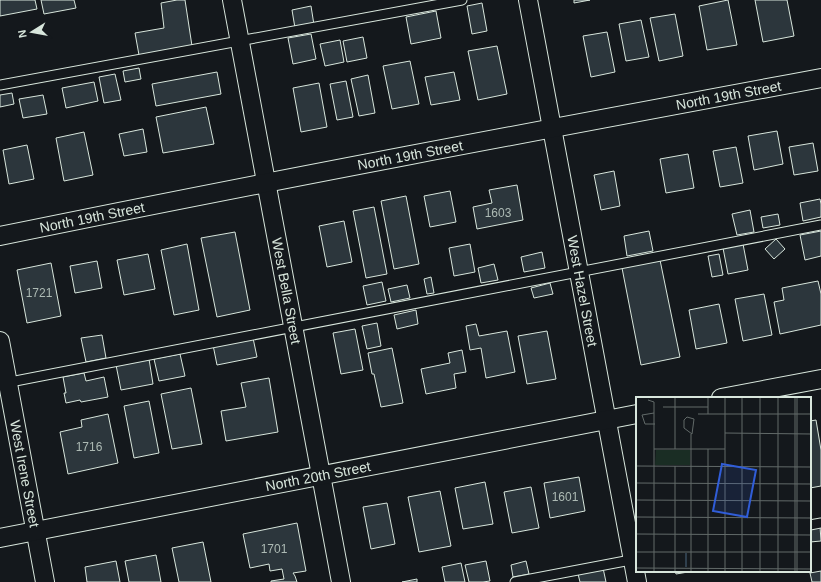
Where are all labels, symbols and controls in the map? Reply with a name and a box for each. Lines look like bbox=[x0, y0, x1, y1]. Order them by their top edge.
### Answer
north arrow bbox=[12, 12, 52, 52]
text: N bbox=[16, 29, 29, 39]
street label: North 19th Street bbox=[675, 78, 783, 113]
street label: North 19th Street bbox=[356, 137, 464, 173]
street label: North 19th Street bbox=[38, 199, 146, 236]
house number: 1603 bbox=[485, 206, 512, 220]
street label: West Hazel Street bbox=[564, 234, 601, 348]
street label: West Bella Street bbox=[269, 236, 304, 346]
house number: 1721 bbox=[26, 286, 53, 300]
inset map bbox=[636, 397, 811, 572]
street label: West Irene Street bbox=[7, 419, 43, 529]
house number: 1716 bbox=[76, 440, 103, 454]
street label: North 20th Street bbox=[264, 458, 372, 494]
house number: 1601 bbox=[552, 490, 579, 504]
house number: 1701 bbox=[261, 542, 288, 556]

